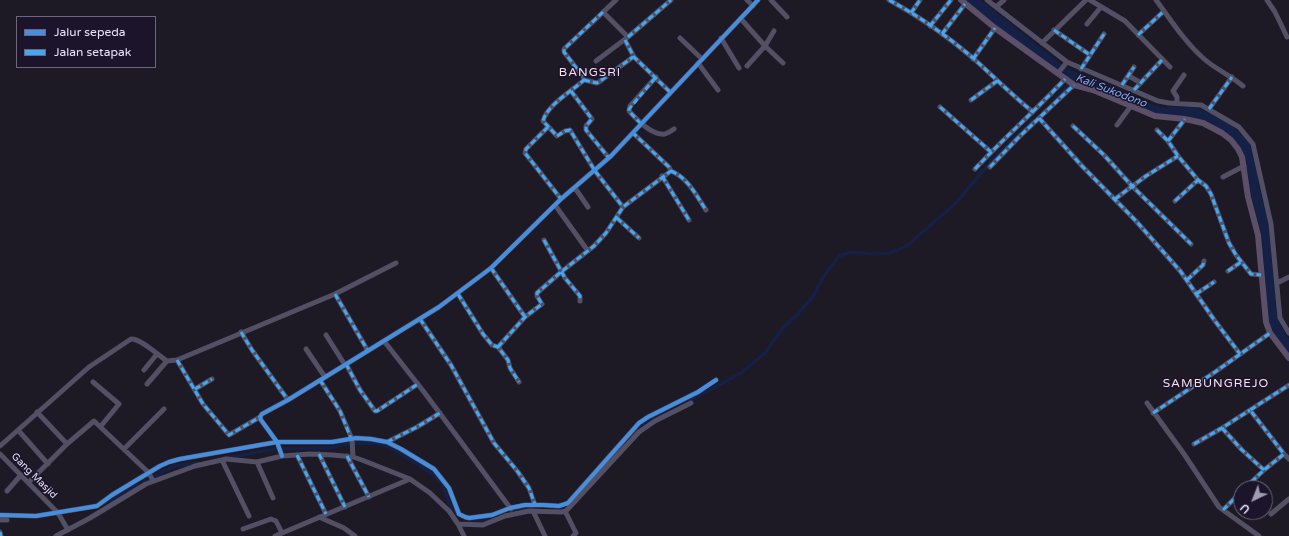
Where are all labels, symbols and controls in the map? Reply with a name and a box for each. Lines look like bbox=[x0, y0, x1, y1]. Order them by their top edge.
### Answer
legend bbox=[16, 16, 156, 68]
text: Jalur sepeda bbox=[54, 25, 126, 39]
text: Jalan setapak bbox=[54, 45, 131, 59]
district label: BANGSRI bbox=[559, 66, 621, 80]
water label: Kali Sukodono bbox=[1074, 71, 1148, 111]
district label: SAMBUNGREJO bbox=[1163, 377, 1269, 391]
street label: Gang Masjid bbox=[9, 451, 59, 501]
north arrow bbox=[1233, 480, 1273, 520]
text: U bbox=[1238, 501, 1253, 516]

